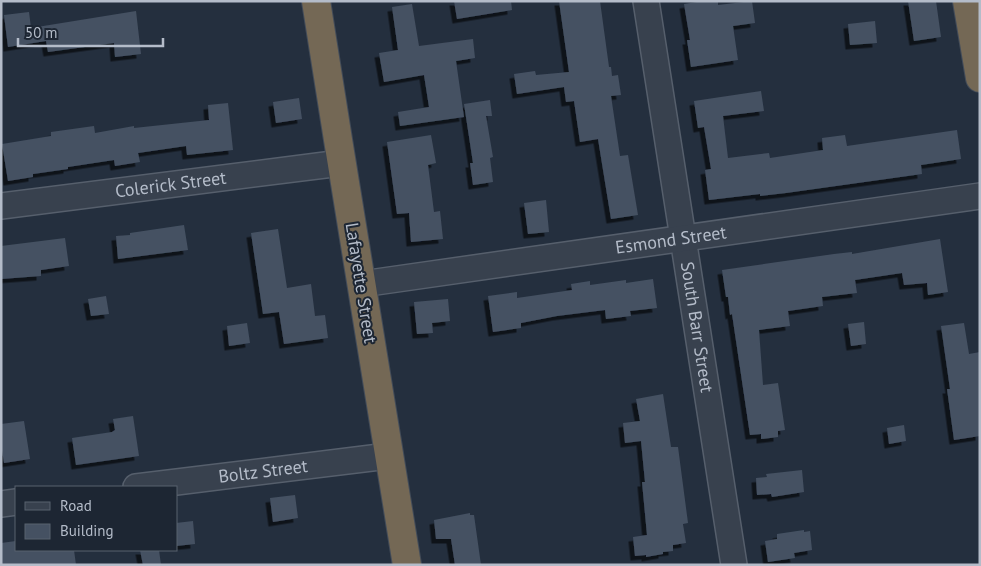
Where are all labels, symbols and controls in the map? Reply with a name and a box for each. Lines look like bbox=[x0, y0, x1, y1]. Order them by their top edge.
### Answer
scale bar bbox=[18, 15, 162, 47]
text: 50 m bbox=[25, 23, 58, 42]
street label: Colerick Street bbox=[114, 166, 227, 202]
street label: Esmond Street bbox=[614, 220, 728, 259]
street label: Lafayette Street bbox=[341, 221, 382, 345]
street label: South Barr Street bbox=[676, 260, 719, 394]
street label: Boltz Street bbox=[217, 454, 309, 488]
legend bbox=[15, 486, 178, 551]
text: Road bbox=[60, 496, 92, 515]
text: Building bbox=[60, 521, 114, 540]

